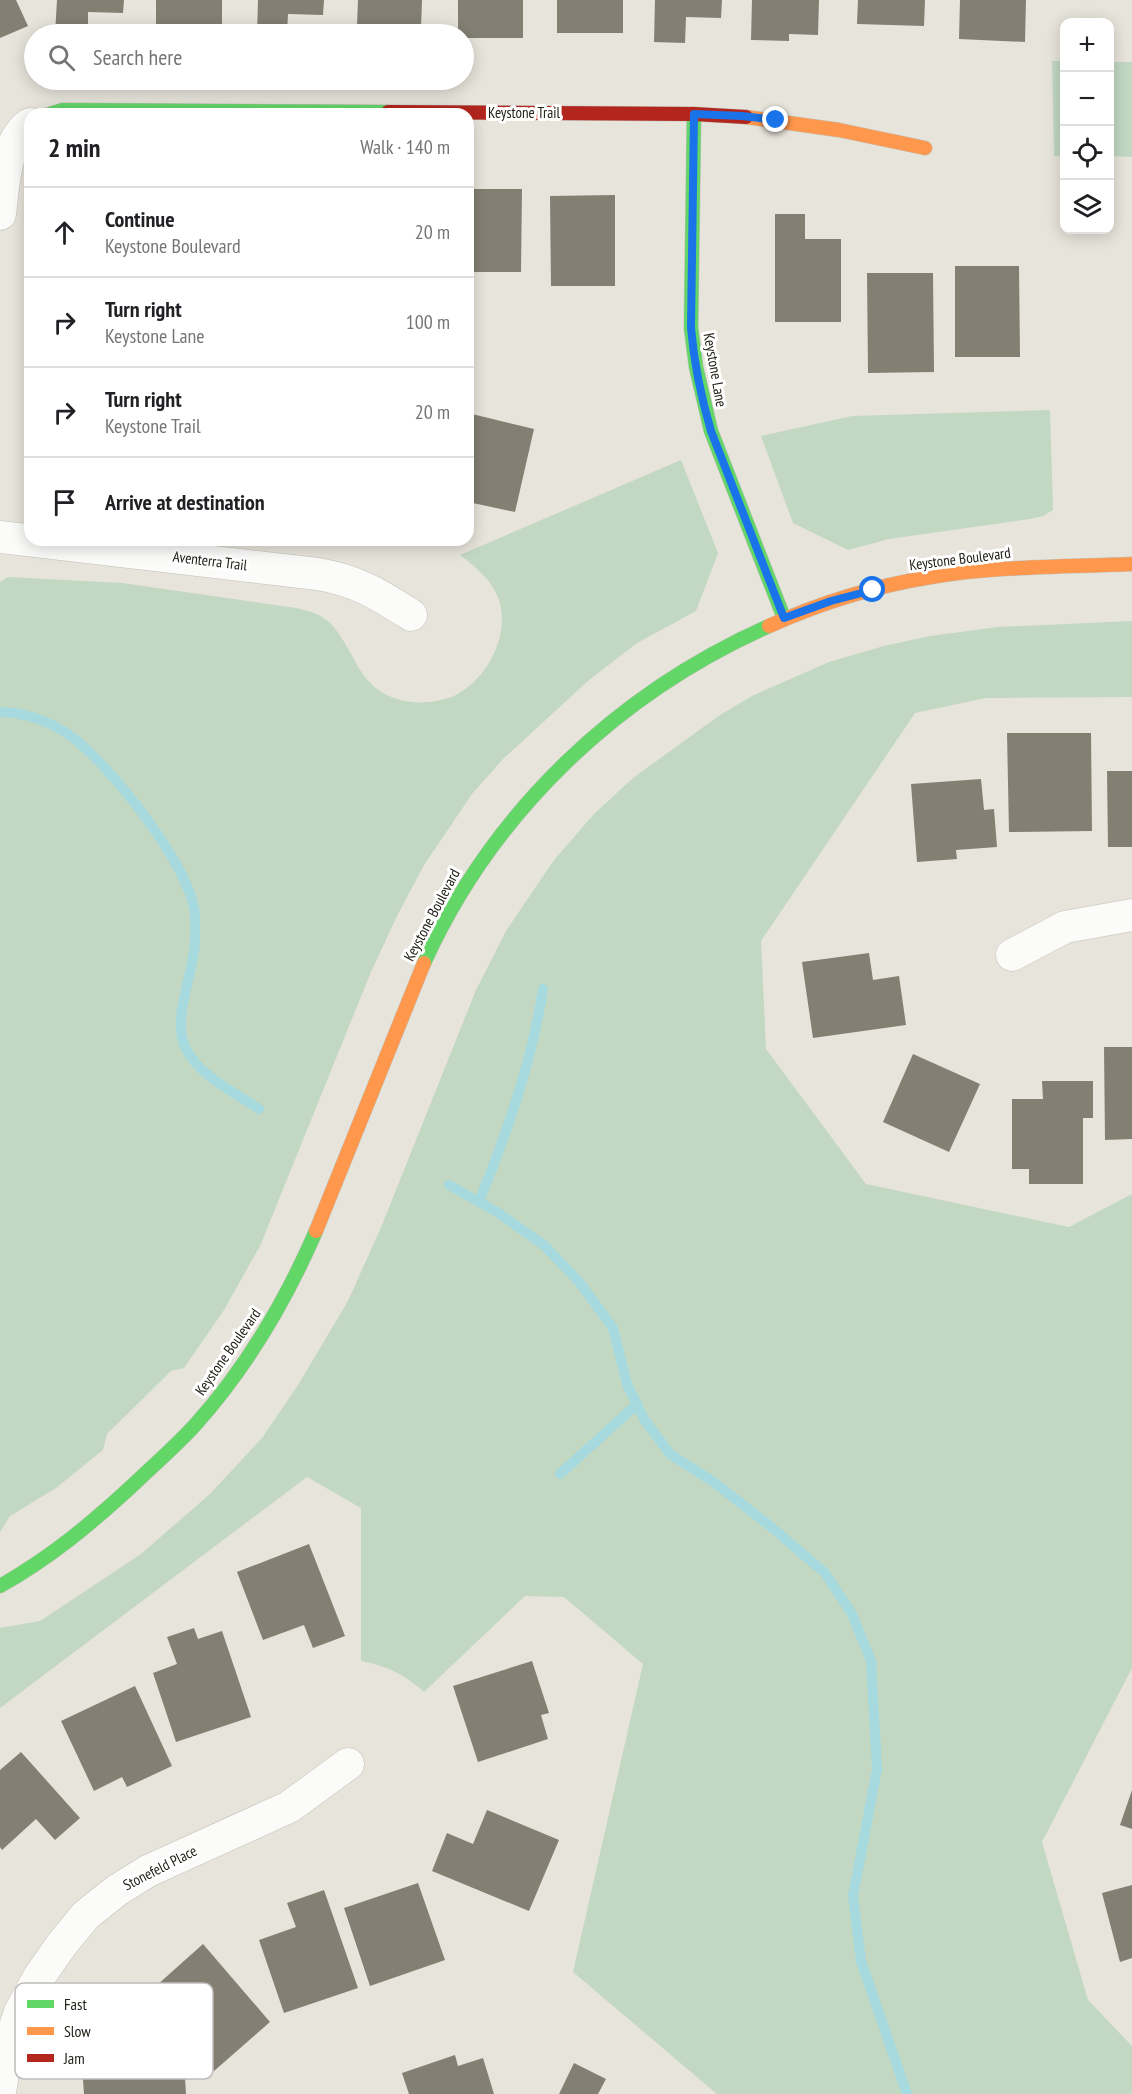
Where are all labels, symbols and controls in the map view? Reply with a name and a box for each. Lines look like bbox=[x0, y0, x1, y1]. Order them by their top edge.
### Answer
map controls bbox=[1060, 18, 1114, 234]
button: + bbox=[1060, 18, 1114, 72]
search box bbox=[24, 24, 474, 90]
icon: search bbox=[45, 41, 78, 74]
text: Search here bbox=[93, 43, 182, 71]
button: − bbox=[1060, 72, 1114, 126]
street label: Keystone Trail bbox=[488, 103, 560, 122]
route end bbox=[762, 106, 788, 132]
button: locate bbox=[1060, 126, 1114, 180]
text: 2 min bbox=[48, 131, 101, 164]
text: Walk · 140 m bbox=[360, 134, 450, 160]
button: layers bbox=[1060, 180, 1114, 234]
text: Continue bbox=[105, 205, 175, 233]
icon: ahead bbox=[48, 216, 81, 249]
text: 20 m bbox=[415, 219, 450, 245]
text: Keystone Boulevard bbox=[105, 233, 241, 259]
text: Turn right bbox=[105, 295, 182, 323]
icon: right bbox=[48, 306, 81, 339]
text: 100 m bbox=[406, 309, 450, 335]
text: Keystone Lane bbox=[105, 323, 205, 349]
street label: Keystone Lane bbox=[700, 331, 731, 408]
text: Turn right bbox=[105, 385, 182, 413]
icon: right bbox=[48, 396, 81, 429]
text: 20 m bbox=[415, 399, 450, 425]
text: Keystone Trail bbox=[105, 413, 201, 439]
icon: arrive bbox=[48, 486, 81, 519]
text: Arrive at destination bbox=[105, 488, 265, 516]
street label: Keystone Boulevard bbox=[908, 543, 1012, 574]
street label: Aventerra Trail bbox=[172, 547, 249, 575]
route start bbox=[859, 576, 885, 602]
street label: Keystone Boulevard bbox=[399, 865, 464, 964]
street label: Keystone Boulevard bbox=[191, 1305, 265, 1399]
street label: Stonefeld Place bbox=[120, 1841, 200, 1894]
legend bbox=[15, 1983, 213, 2079]
text: Fast bbox=[64, 1994, 87, 2014]
text: Slow bbox=[64, 2021, 91, 2041]
text: Jam bbox=[63, 2048, 85, 2068]

